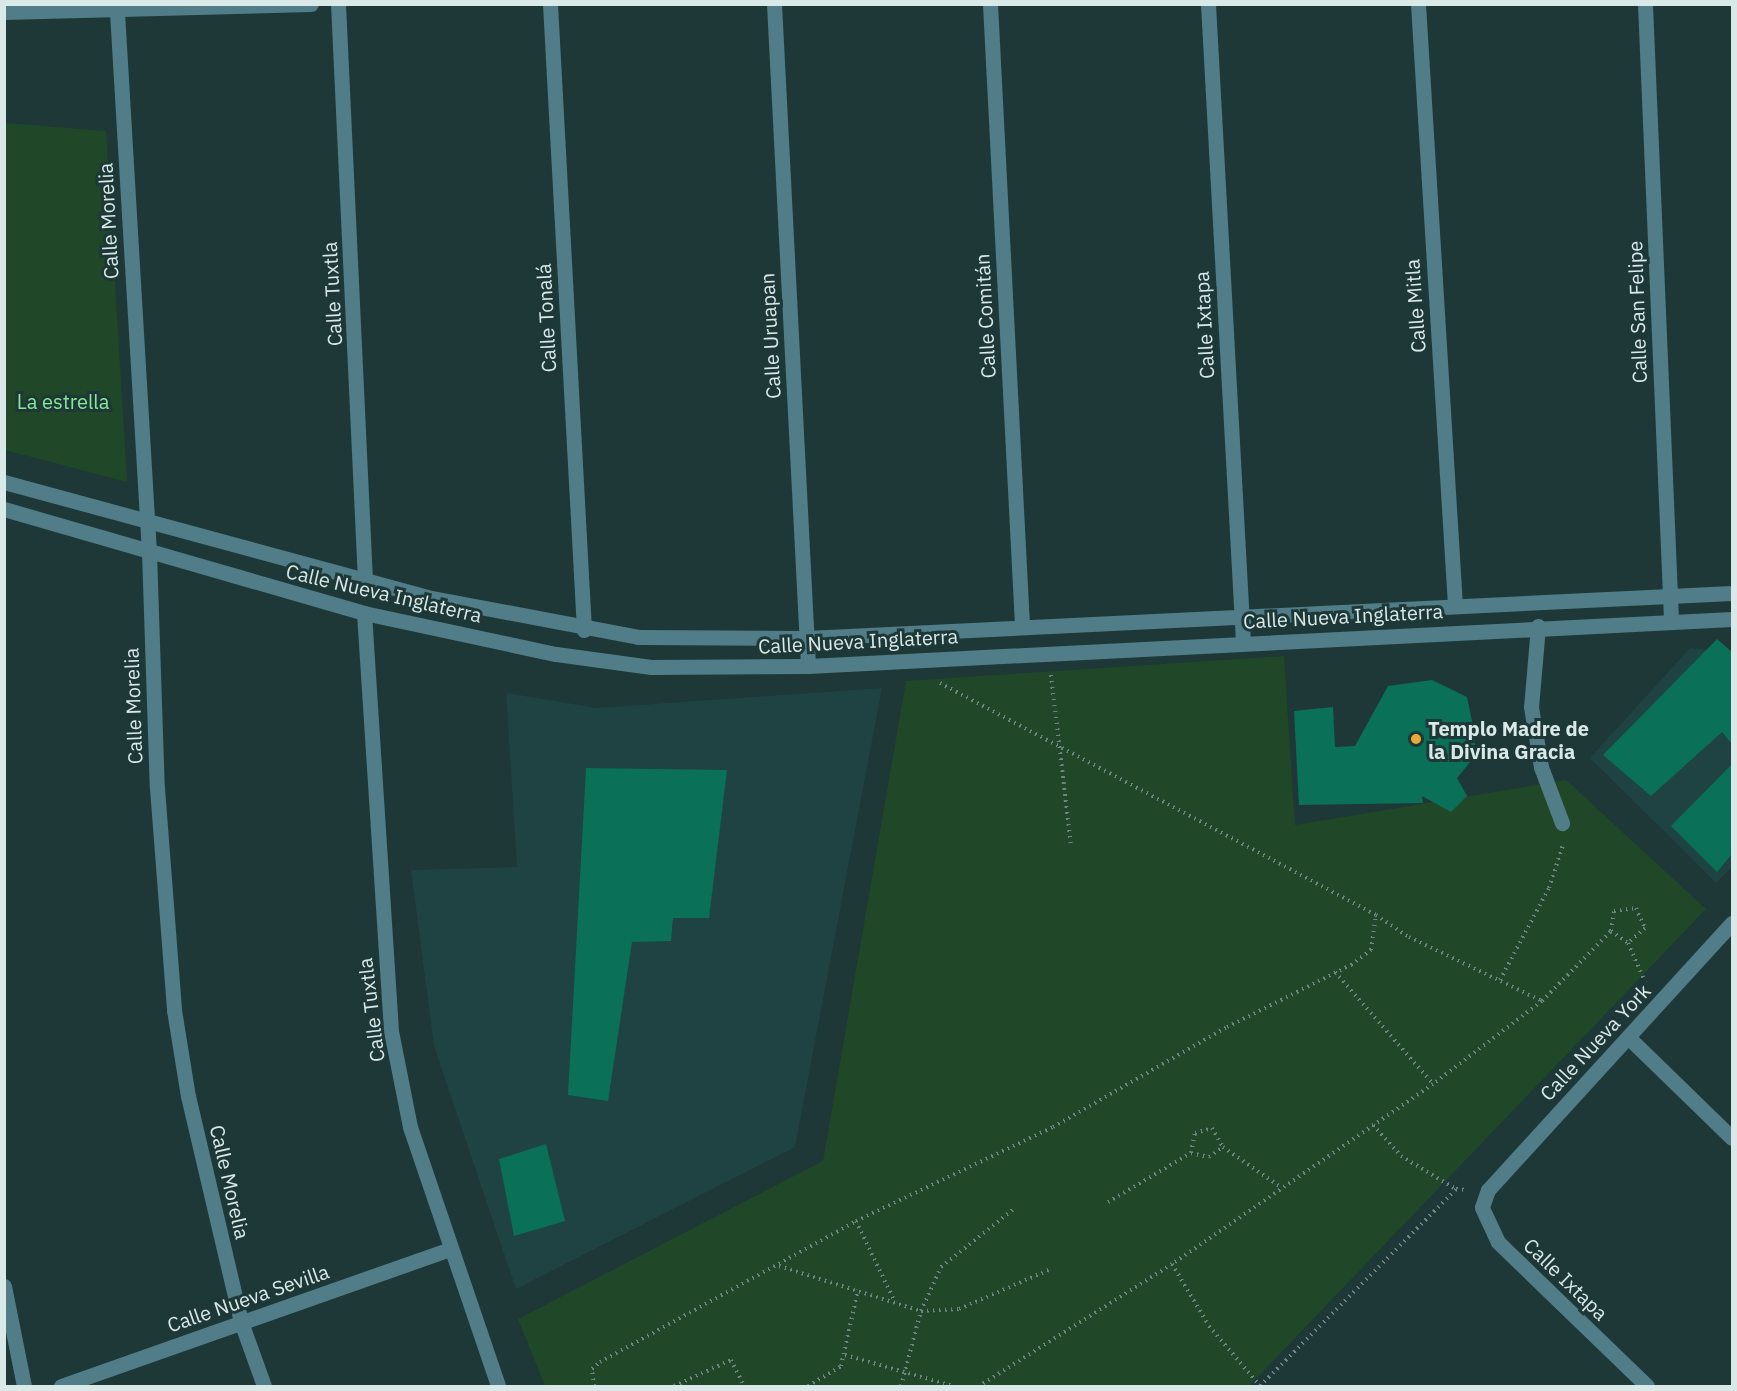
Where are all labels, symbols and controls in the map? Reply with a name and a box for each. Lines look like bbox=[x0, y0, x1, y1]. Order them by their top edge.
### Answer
street label: Calle Morelia bbox=[93, 162, 123, 280]
street label: Calle San Felipe bbox=[1623, 240, 1651, 384]
street label: Calle Tuxtla bbox=[317, 241, 347, 347]
street label: Calle Comitán bbox=[970, 253, 1000, 379]
street label: Calle Mitla bbox=[1400, 258, 1430, 354]
street label: Calle Tonalá bbox=[531, 263, 561, 373]
street label: Calle Ixtapa bbox=[1189, 271, 1219, 379]
street label: Calle Uruapan bbox=[755, 272, 785, 400]
park label: La estrella bbox=[17, 389, 109, 413]
street label: Calle Nueva Inglaterra bbox=[284, 559, 484, 627]
street label: Calle Nueva Inglaterra bbox=[1242, 599, 1444, 633]
street label: Calle Nueva Inglaterra bbox=[757, 624, 959, 658]
street label: Calle Morelia bbox=[119, 647, 147, 765]
place label: Templo Madre de la Divina Gracia bbox=[1428, 716, 1589, 763]
marker: Templo Madre de la Divina Gracia bbox=[1409, 732, 1423, 746]
street label: Calle Tuxtla bbox=[353, 957, 389, 1063]
street label: Calle Nueva York bbox=[1535, 979, 1655, 1105]
street label: Calle Morelia bbox=[205, 1123, 255, 1241]
street label: Calle Ixtapa bbox=[1519, 1233, 1613, 1325]
street label: Calle Nueva Sevilla bbox=[164, 1259, 332, 1337]

